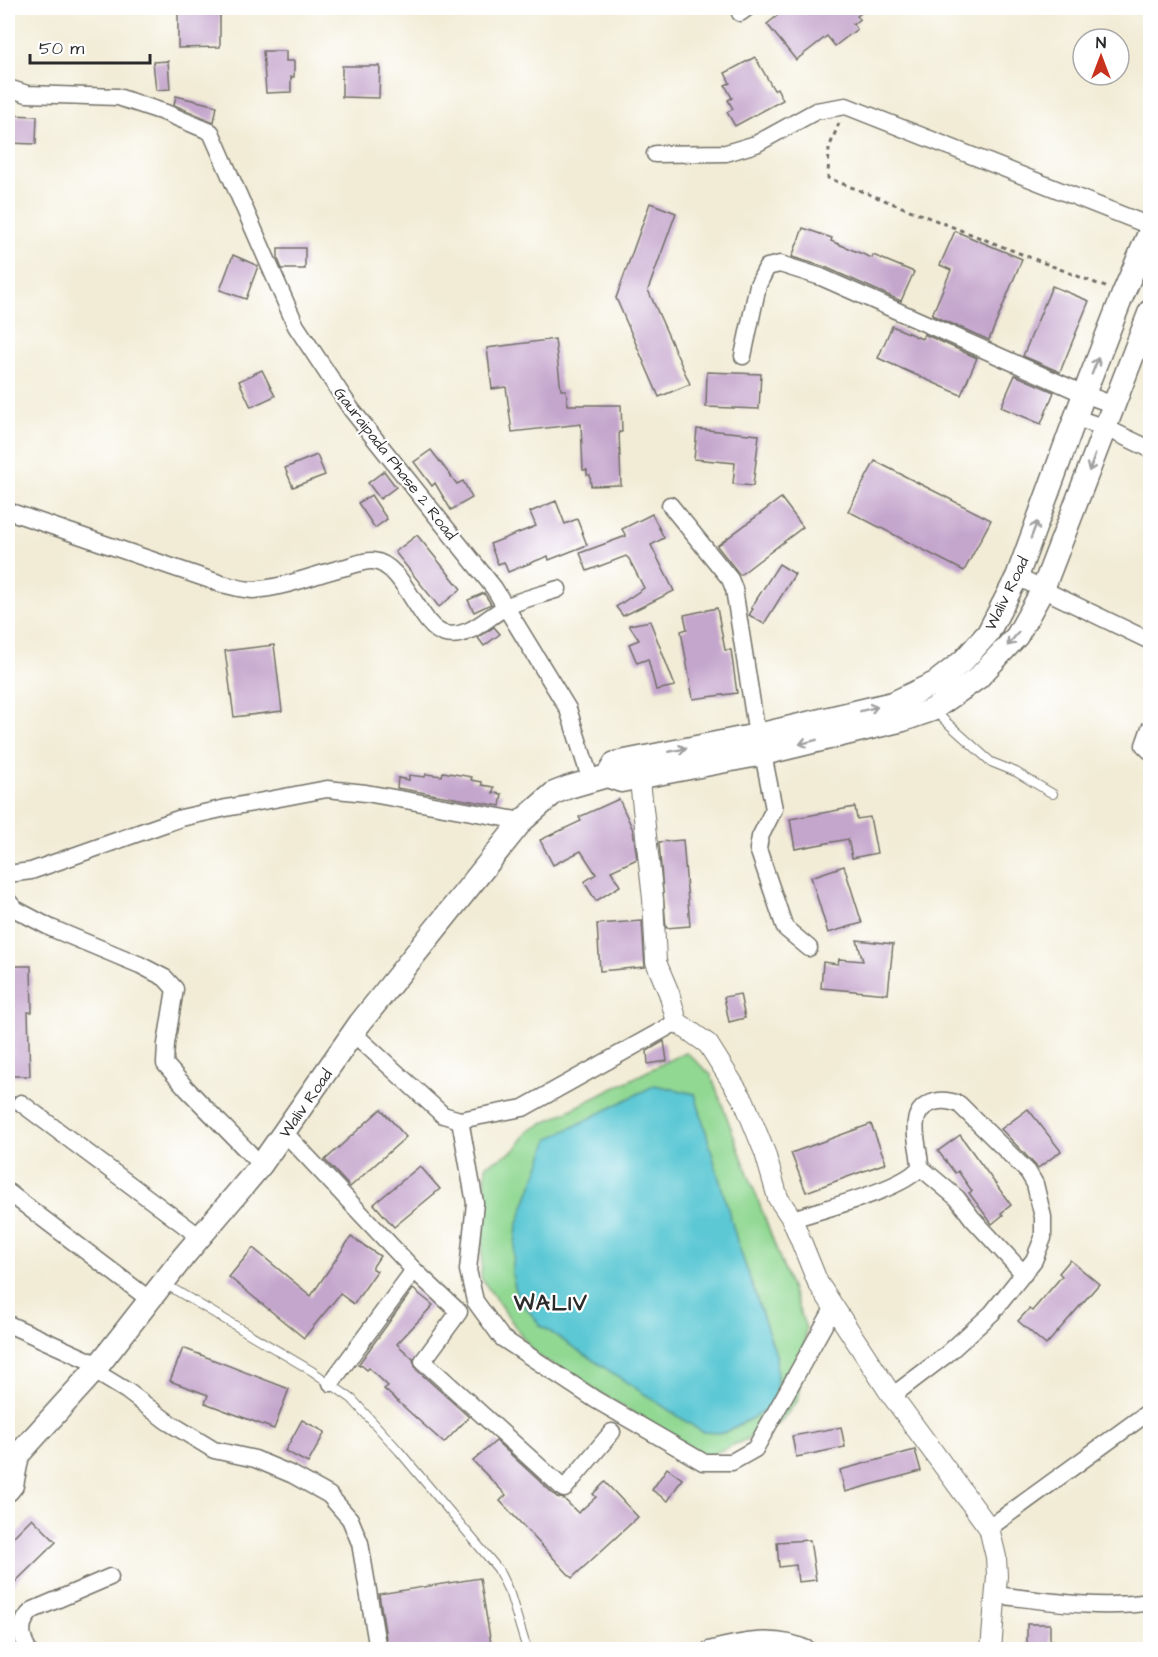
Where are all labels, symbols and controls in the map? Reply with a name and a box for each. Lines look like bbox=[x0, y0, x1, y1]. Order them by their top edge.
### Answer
scale bar bbox=[30, 27, 150, 65]
north arrow bbox=[1071, 27, 1131, 87]
text: N bbox=[1096, 32, 1106, 54]
text: 50 m bbox=[39, 36, 84, 61]
one-way arrow bbox=[1090, 357, 1101, 375]
street label: Gauraipada Phase 2 Road bbox=[329, 383, 462, 545]
one-way arrow bbox=[1086, 453, 1097, 472]
one-way arrow bbox=[1030, 521, 1041, 540]
street label: Waliv Road bbox=[980, 553, 1034, 634]
one-way arrow bbox=[1007, 631, 1020, 647]
one-way arrow bbox=[859, 703, 878, 715]
one-way arrow bbox=[799, 737, 818, 749]
one-way arrow bbox=[668, 744, 687, 755]
street label: Waliv Road bbox=[274, 1065, 338, 1142]
district label: WALIV bbox=[513, 1288, 588, 1319]

